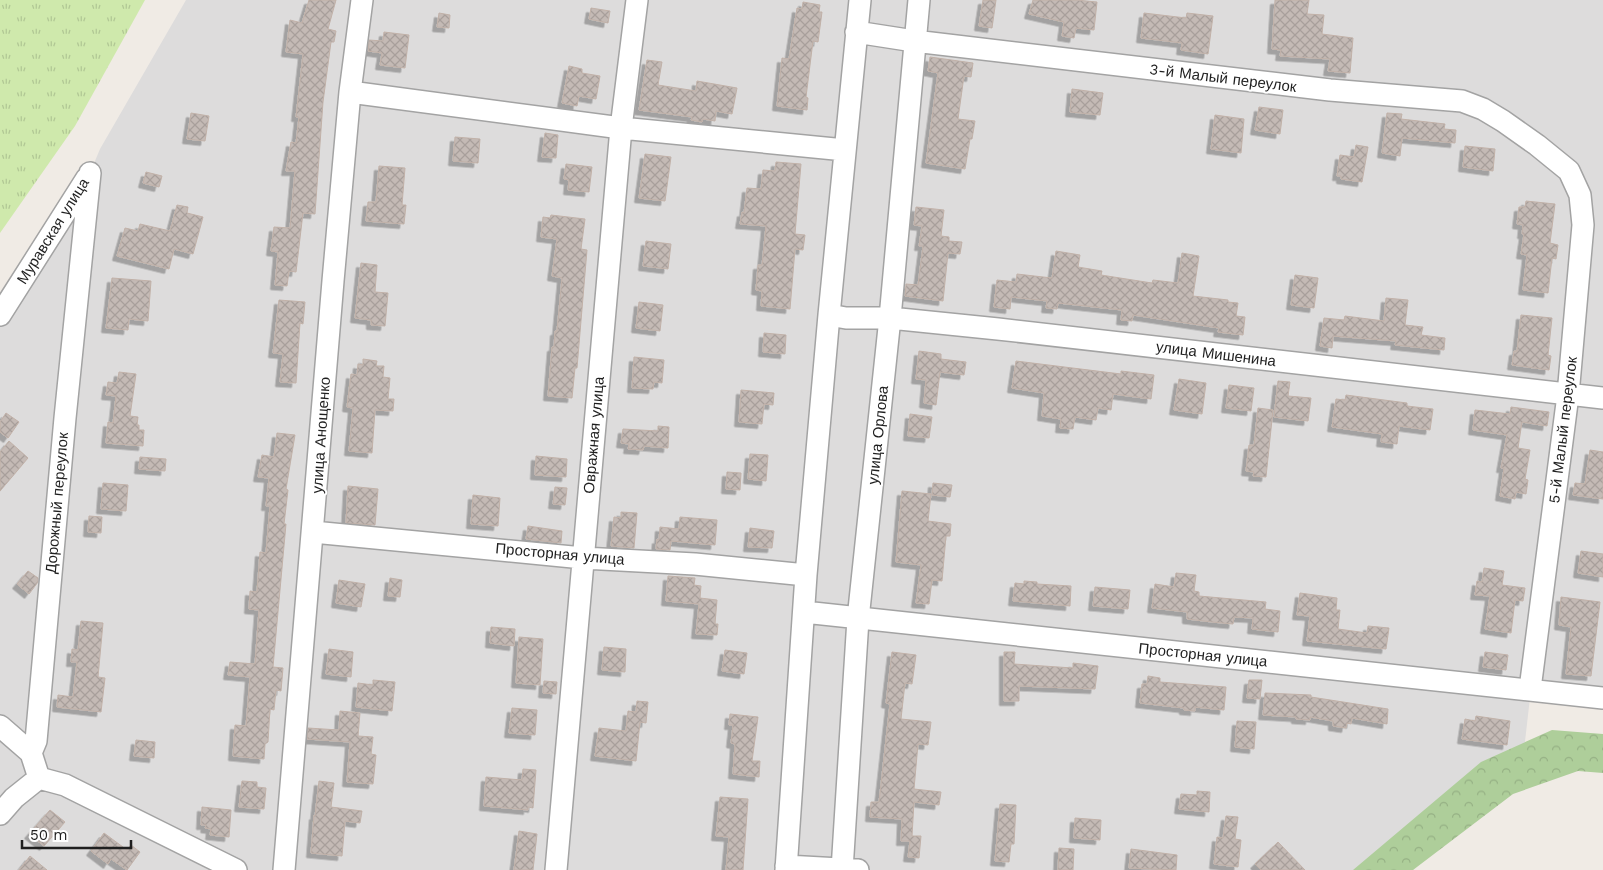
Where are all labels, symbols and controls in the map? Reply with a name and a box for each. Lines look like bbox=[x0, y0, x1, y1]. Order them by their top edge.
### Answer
street label: 3-й Малый переулок bbox=[1149, 60, 1298, 96]
street label: Муравская улица bbox=[13, 174, 93, 287]
street label: улица Мишенина bbox=[1155, 338, 1278, 370]
street label: 5-й Малый переулок bbox=[1545, 355, 1581, 504]
street label: Овражная улица bbox=[580, 375, 608, 494]
street label: улица Анощенко bbox=[308, 376, 334, 494]
street label: улица Орлова bbox=[864, 384, 892, 485]
street label: Дорожный переулок bbox=[42, 431, 72, 574]
street label: Просторная улица bbox=[495, 539, 626, 569]
street label: Просторная улица bbox=[1138, 639, 1269, 671]
scale bar bbox=[22, 818, 131, 850]
text: 50 m bbox=[30, 826, 67, 844]

